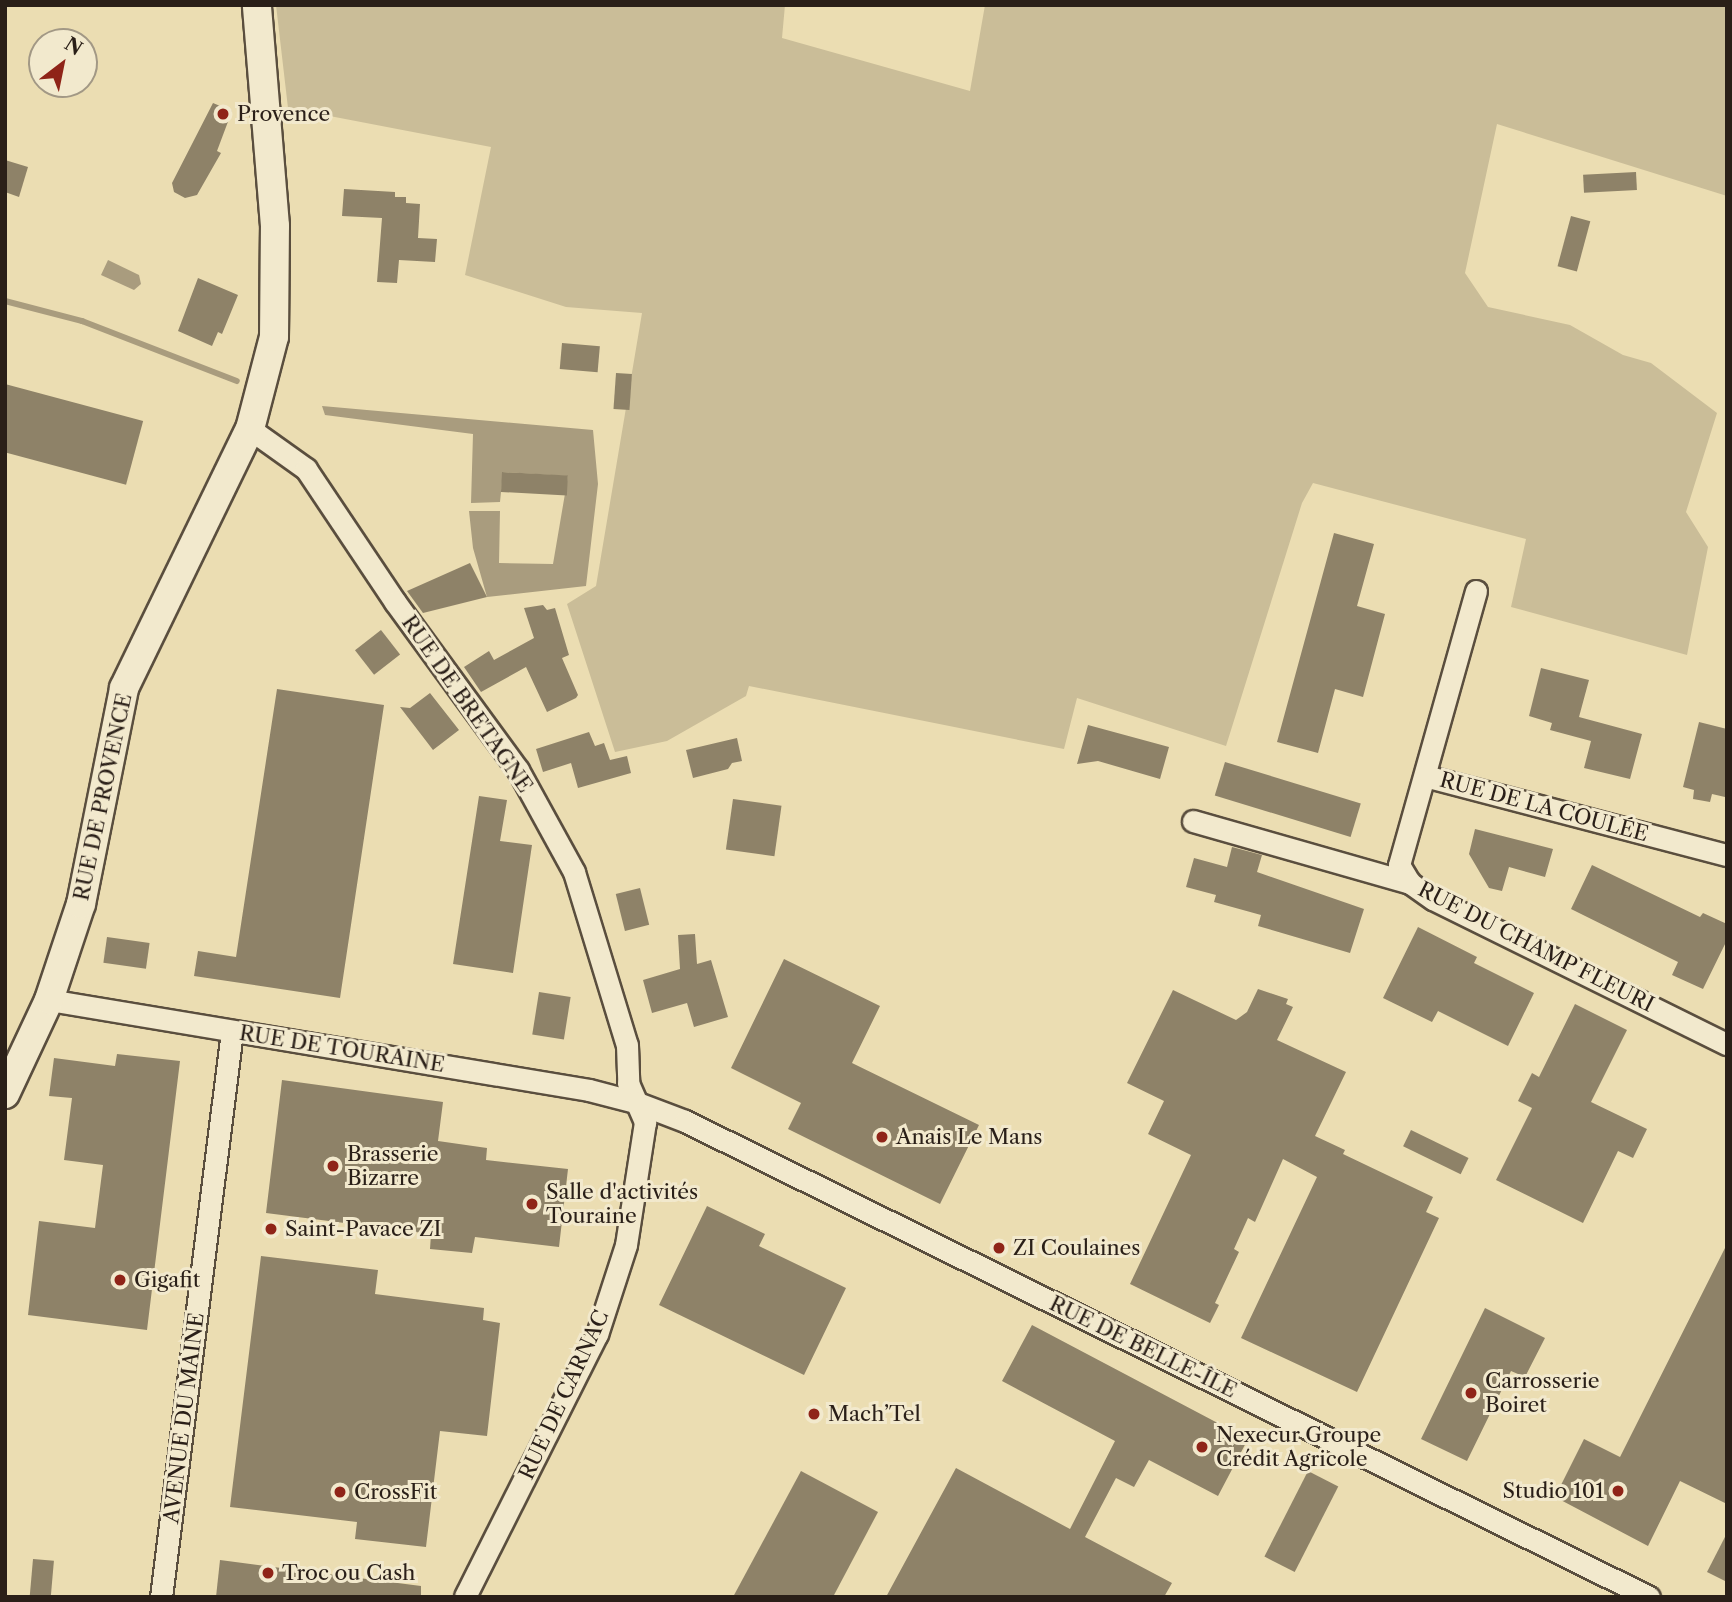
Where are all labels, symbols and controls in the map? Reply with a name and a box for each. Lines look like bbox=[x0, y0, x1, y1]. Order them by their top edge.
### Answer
north arrow bbox=[28, 28, 98, 98]
text: N bbox=[60, 32, 86, 61]
place label: Provence bbox=[237, 101, 330, 127]
marker: Provence bbox=[215, 106, 231, 122]
street label: RUE DE BRETAGNE bbox=[396, 611, 538, 797]
street label: RUE DE PROVENCE bbox=[69, 691, 137, 903]
street label: RUE DE LA COULÉE bbox=[1437, 767, 1651, 847]
street label: RUE DU CHAMP FLEURI bbox=[1414, 876, 1658, 1018]
street label: RUE DE TOURAINE bbox=[237, 1020, 447, 1078]
place label: Anais Le Mans bbox=[896, 1124, 1042, 1150]
marker: Anais Le Mans bbox=[874, 1129, 890, 1145]
place label: Brasserie Bizarre bbox=[347, 1141, 438, 1191]
marker: Brasserie Bizarre bbox=[325, 1158, 341, 1174]
place label: Salle d'activités Touraine bbox=[546, 1179, 698, 1229]
marker: Salle d'activités Touraine bbox=[524, 1196, 540, 1212]
place label: Saint-Pavace ZI bbox=[285, 1216, 441, 1242]
marker: Saint-Pavace ZI bbox=[263, 1221, 279, 1237]
place label: ZI Coulaines bbox=[1013, 1235, 1140, 1261]
marker: ZI Coulaines bbox=[991, 1240, 1007, 1256]
place label: Gigafit bbox=[134, 1267, 200, 1293]
marker: Gigafit bbox=[112, 1272, 128, 1288]
street label: RUE DE BELLE-ÎLE bbox=[1045, 1291, 1241, 1403]
street label: RUE DE CARNAC bbox=[514, 1306, 614, 1484]
street label: AVENUE DU MAINE bbox=[159, 1311, 209, 1525]
place label: Carrosserie Boiret bbox=[1485, 1368, 1600, 1418]
marker: Carrosserie Boiret bbox=[1463, 1385, 1479, 1401]
place label: Mach’Tel bbox=[828, 1401, 921, 1427]
marker: Mach’Tel bbox=[806, 1406, 822, 1422]
place label: Nexecur Groupe Crédit Agricole bbox=[1216, 1422, 1382, 1472]
marker: Nexecur Groupe Crédit Agricole bbox=[1194, 1439, 1210, 1455]
place label: Studio 101 bbox=[1502, 1478, 1604, 1504]
place label: CrossFit bbox=[354, 1479, 437, 1505]
marker: Studio 101 bbox=[1610, 1483, 1626, 1499]
marker: CrossFit bbox=[332, 1484, 348, 1500]
place label: Troc ou Cash bbox=[282, 1560, 415, 1586]
marker: Troc ou Cash bbox=[260, 1565, 276, 1581]

